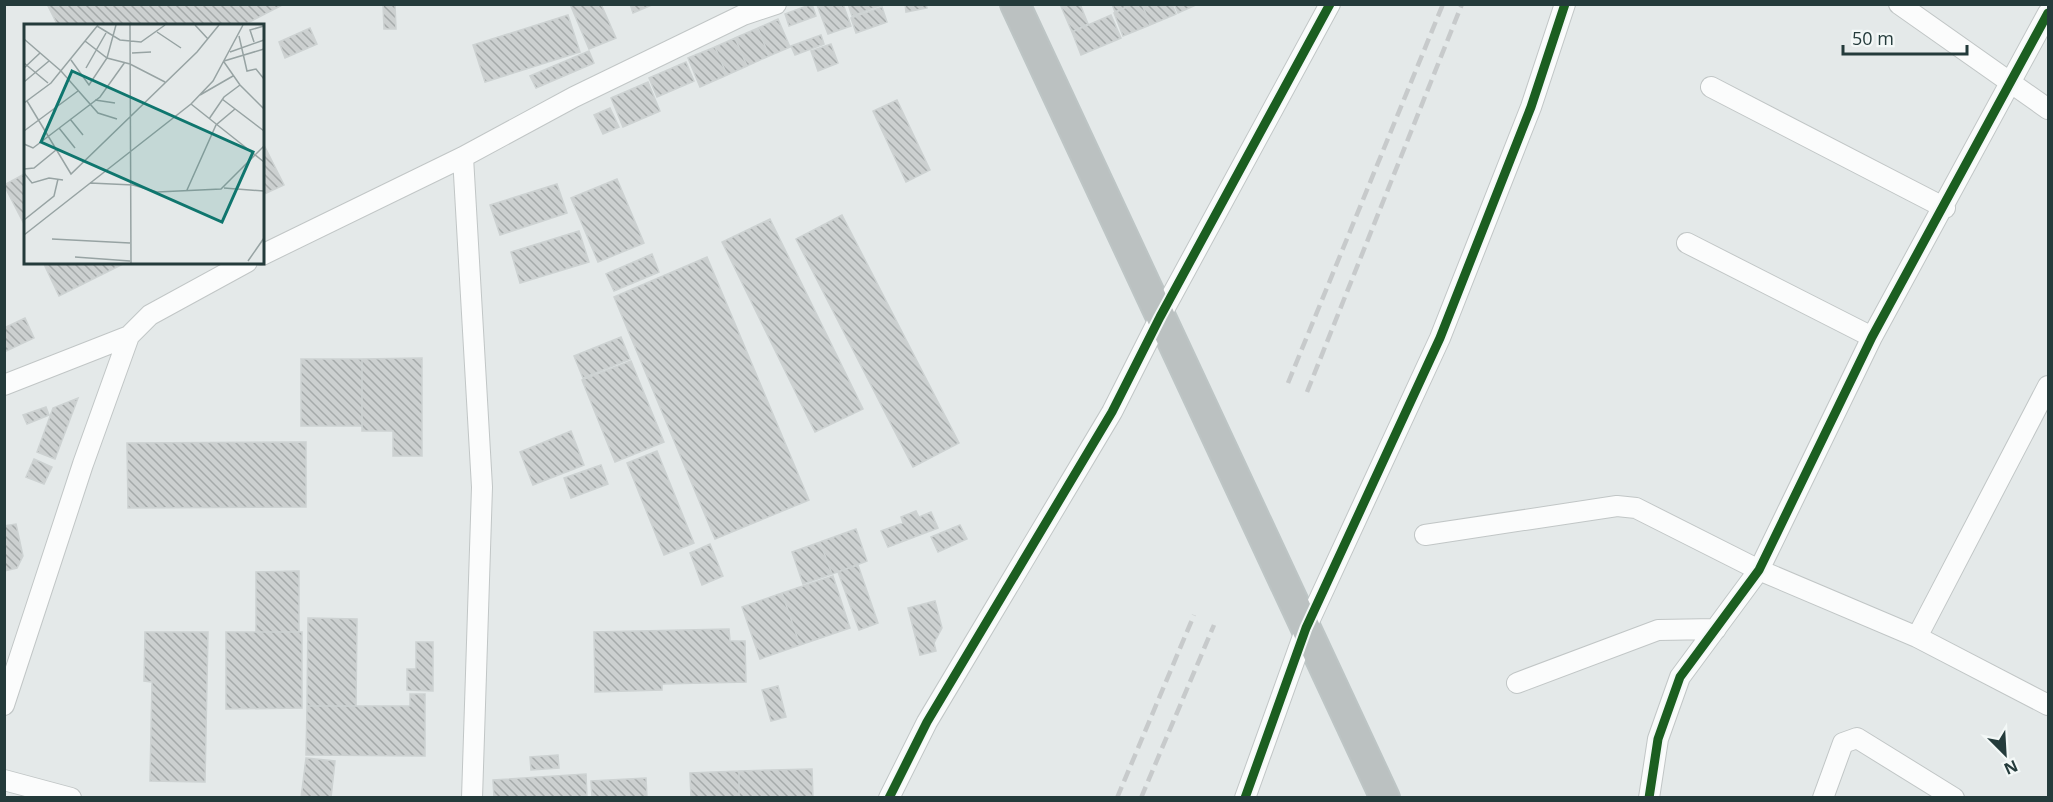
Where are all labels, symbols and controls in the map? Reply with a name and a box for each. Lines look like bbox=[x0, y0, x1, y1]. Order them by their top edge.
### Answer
scale bar bbox=[1843, 18, 1968, 56]
inset map bbox=[24, 24, 264, 264]
text: 50 m bbox=[1852, 26, 1894, 50]
north arrow bbox=[1975, 724, 2035, 784]
text: N bbox=[2001, 755, 2022, 780]

